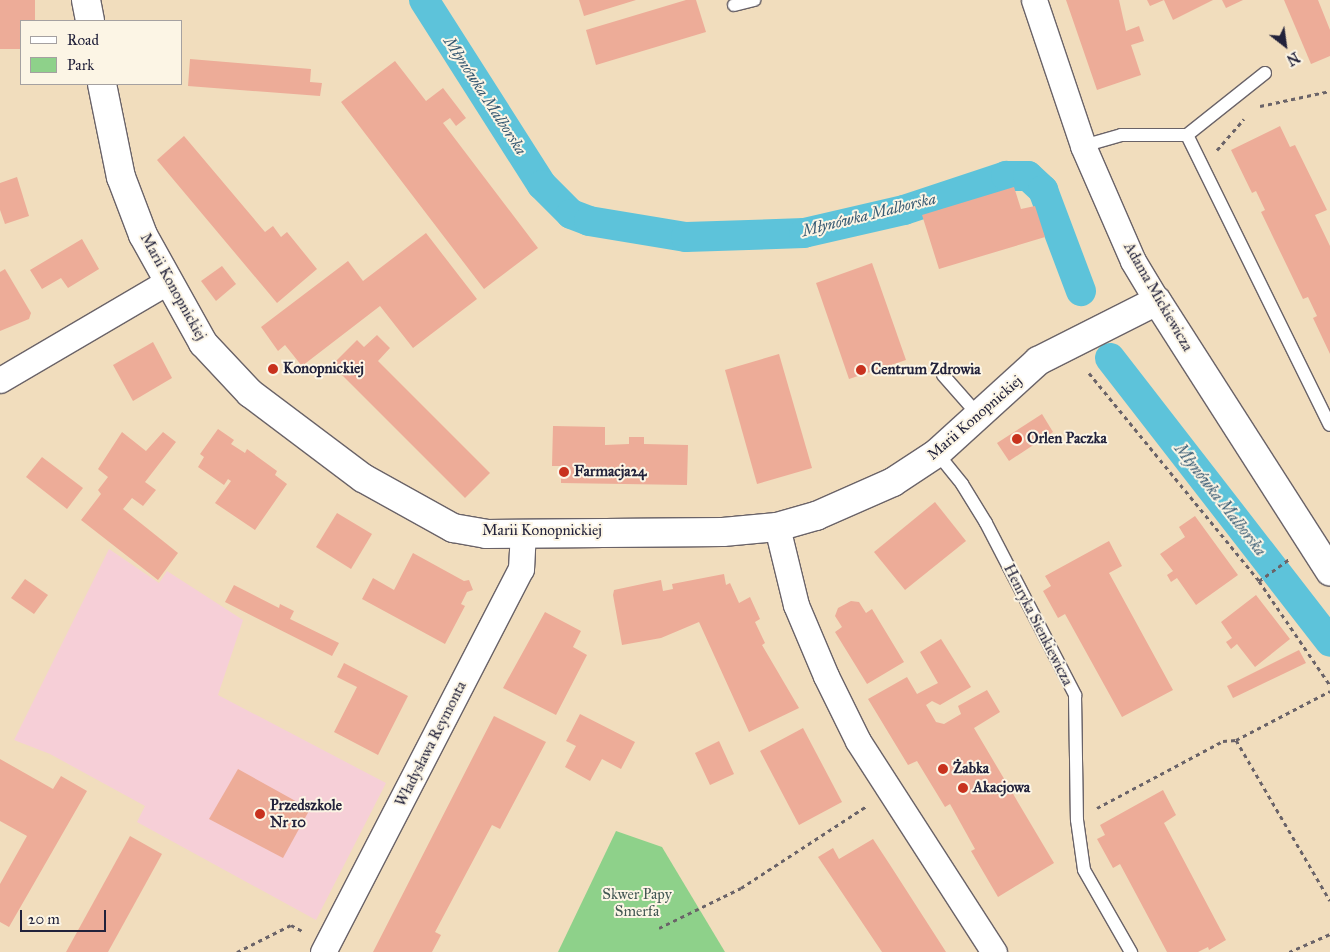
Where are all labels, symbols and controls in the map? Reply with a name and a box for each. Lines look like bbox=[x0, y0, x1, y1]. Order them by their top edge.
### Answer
legend bbox=[20, 20, 182, 85]
north arrow bbox=[1260, 20, 1310, 70]
text: Road bbox=[67, 31, 99, 49]
water label: Młynówka Malborska bbox=[440, 33, 530, 159]
text: N bbox=[1283, 48, 1302, 69]
text: Park bbox=[67, 56, 94, 74]
water label: Młynówka Malborska bbox=[800, 189, 938, 241]
street label: Marii Konopnickiej bbox=[136, 230, 210, 344]
street label: Adama Mickiewicza bbox=[1120, 239, 1196, 355]
place label: Konopnickiej bbox=[283, 360, 364, 378]
place label: Centrum Zdrowia bbox=[871, 361, 981, 379]
marker: Konopnickiej bbox=[267, 363, 279, 375]
marker: Centrum Zdrowia bbox=[855, 364, 867, 376]
street label: Marii Konopnickiej bbox=[924, 372, 1026, 464]
place label: Orlen Paczka bbox=[1027, 430, 1107, 448]
marker: Orlen Paczka bbox=[1011, 433, 1023, 445]
water label: Młynówka Malborska bbox=[1170, 440, 1270, 560]
place label: Farmacja24 bbox=[574, 463, 646, 481]
marker: Farmacja24 bbox=[558, 466, 570, 478]
street label: Marii Konopnickiej bbox=[482, 522, 602, 540]
street label: Henryka Sienkiewicza bbox=[1000, 561, 1076, 689]
street label: Władysława Reymonta bbox=[392, 678, 470, 810]
place label: Żabka bbox=[953, 760, 989, 778]
marker: Żabka bbox=[937, 763, 949, 775]
place label: Akacjowa bbox=[973, 779, 1030, 797]
marker: Akacjowa bbox=[957, 782, 969, 794]
place label: Przedszkole Nr 10 bbox=[270, 796, 342, 831]
marker: Przedszkole Nr 10 bbox=[254, 808, 266, 820]
park label: Skwer Papy Smerfa bbox=[602, 885, 672, 920]
scale bar bbox=[22, 900, 109, 932]
text: 20 m bbox=[28, 910, 60, 928]

